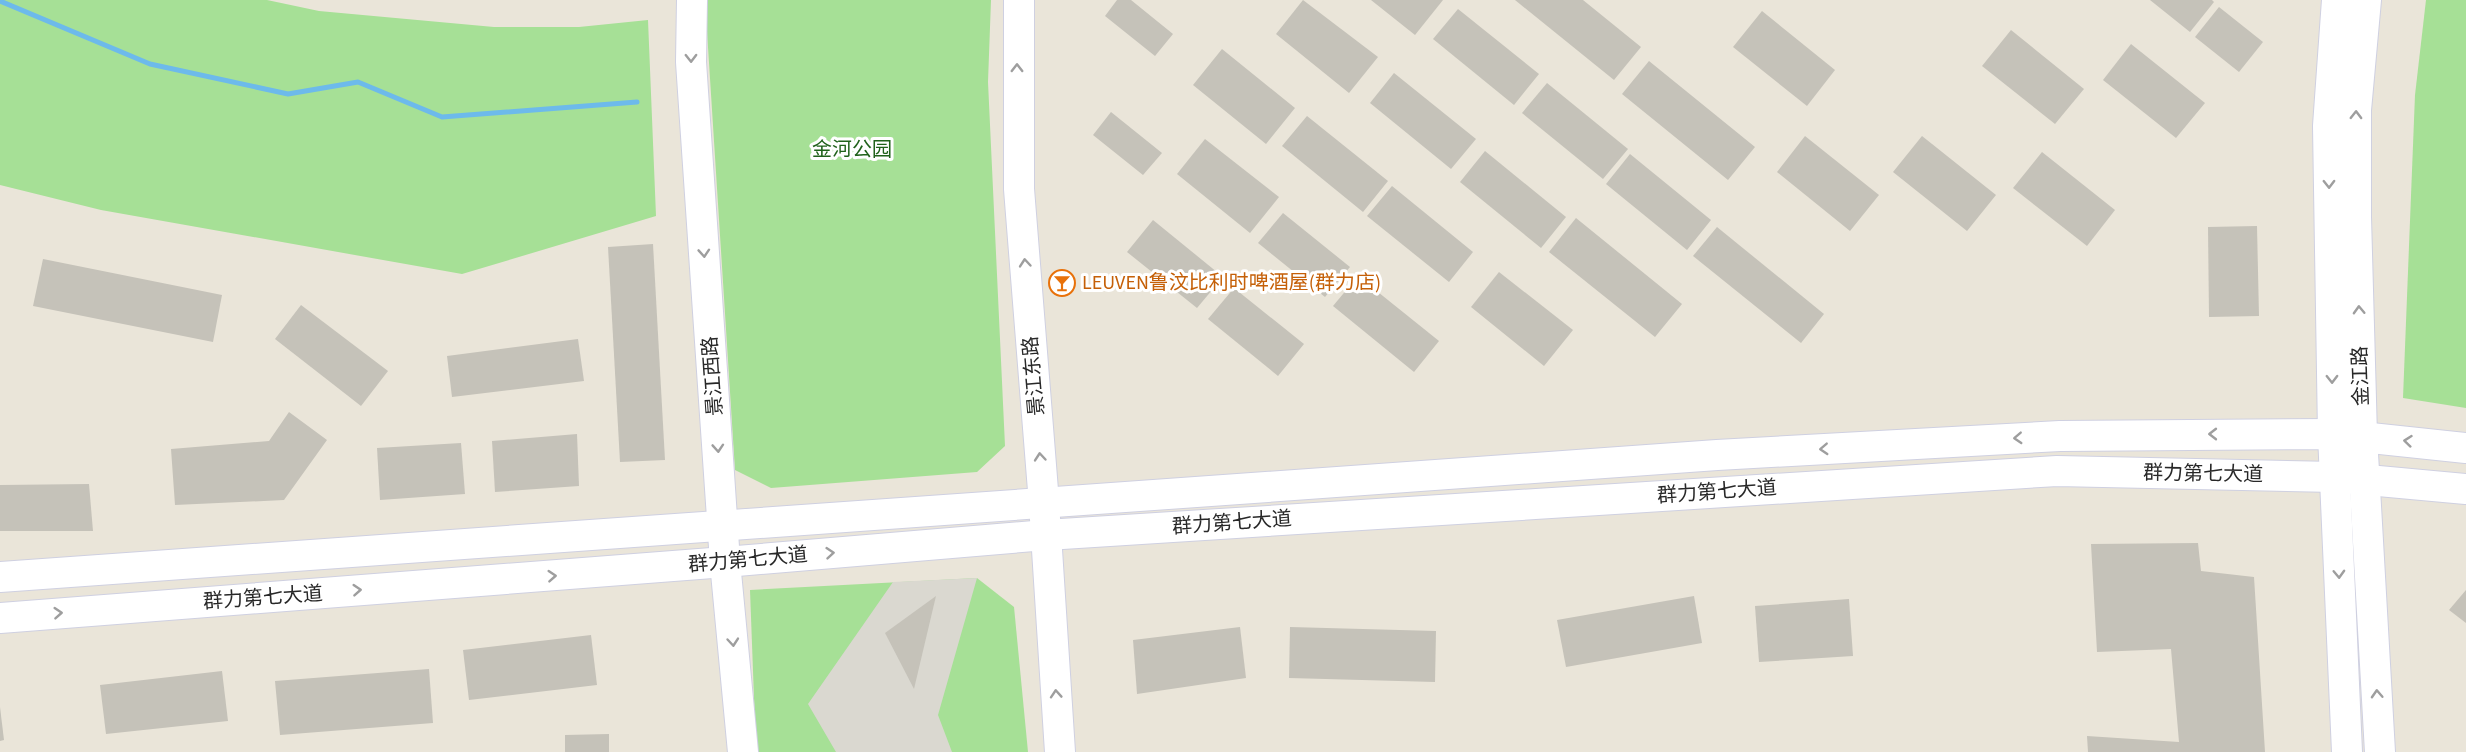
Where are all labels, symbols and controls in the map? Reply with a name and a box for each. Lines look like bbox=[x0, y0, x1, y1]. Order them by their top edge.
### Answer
one-way arrow bbox=[685, 54, 697, 63]
one-way arrow bbox=[1011, 64, 1023, 73]
one-way arrow bbox=[2350, 111, 2362, 120]
park label: 金河公园 bbox=[812, 136, 892, 164]
one-way arrow bbox=[2323, 180, 2335, 189]
one-way arrow bbox=[697, 248, 710, 258]
one-way arrow bbox=[1019, 258, 1032, 267]
bar icon: LEUVEN鲁汶比利时啤酒屋(群力店) bbox=[1047, 268, 1077, 298]
place label: LEUVEN鲁汶比利时啤酒屋(群力店) bbox=[1082, 269, 1381, 297]
one-way arrow bbox=[2352, 306, 2365, 315]
street label: 景江西路 bbox=[696, 335, 730, 417]
street label: 景江东路 bbox=[1017, 335, 1051, 417]
street label: 金江路 bbox=[2346, 346, 2376, 406]
one-way arrow bbox=[2326, 375, 2338, 384]
one-way arrow bbox=[2209, 428, 2218, 440]
one-way arrow bbox=[2014, 431, 2023, 444]
one-way arrow bbox=[2403, 435, 2412, 448]
one-way arrow bbox=[1819, 442, 1828, 455]
one-way arrow bbox=[711, 443, 724, 452]
one-way arrow bbox=[1034, 453, 1047, 462]
street label: 群力第七大道 bbox=[2143, 459, 2263, 489]
street label: 群力第七大道 bbox=[1656, 474, 1778, 510]
street label: 群力第七大道 bbox=[1171, 505, 1293, 541]
street label: 群力第七大道 bbox=[687, 541, 809, 579]
one-way arrow bbox=[826, 547, 835, 560]
one-way arrow bbox=[547, 569, 556, 582]
one-way arrow bbox=[2333, 570, 2346, 579]
street label: 群力第七大道 bbox=[202, 580, 324, 616]
one-way arrow bbox=[353, 584, 362, 597]
one-way arrow bbox=[54, 607, 63, 620]
one-way arrow bbox=[726, 637, 739, 646]
one-way arrow bbox=[1050, 689, 1063, 698]
one-way arrow bbox=[2371, 689, 2384, 698]

